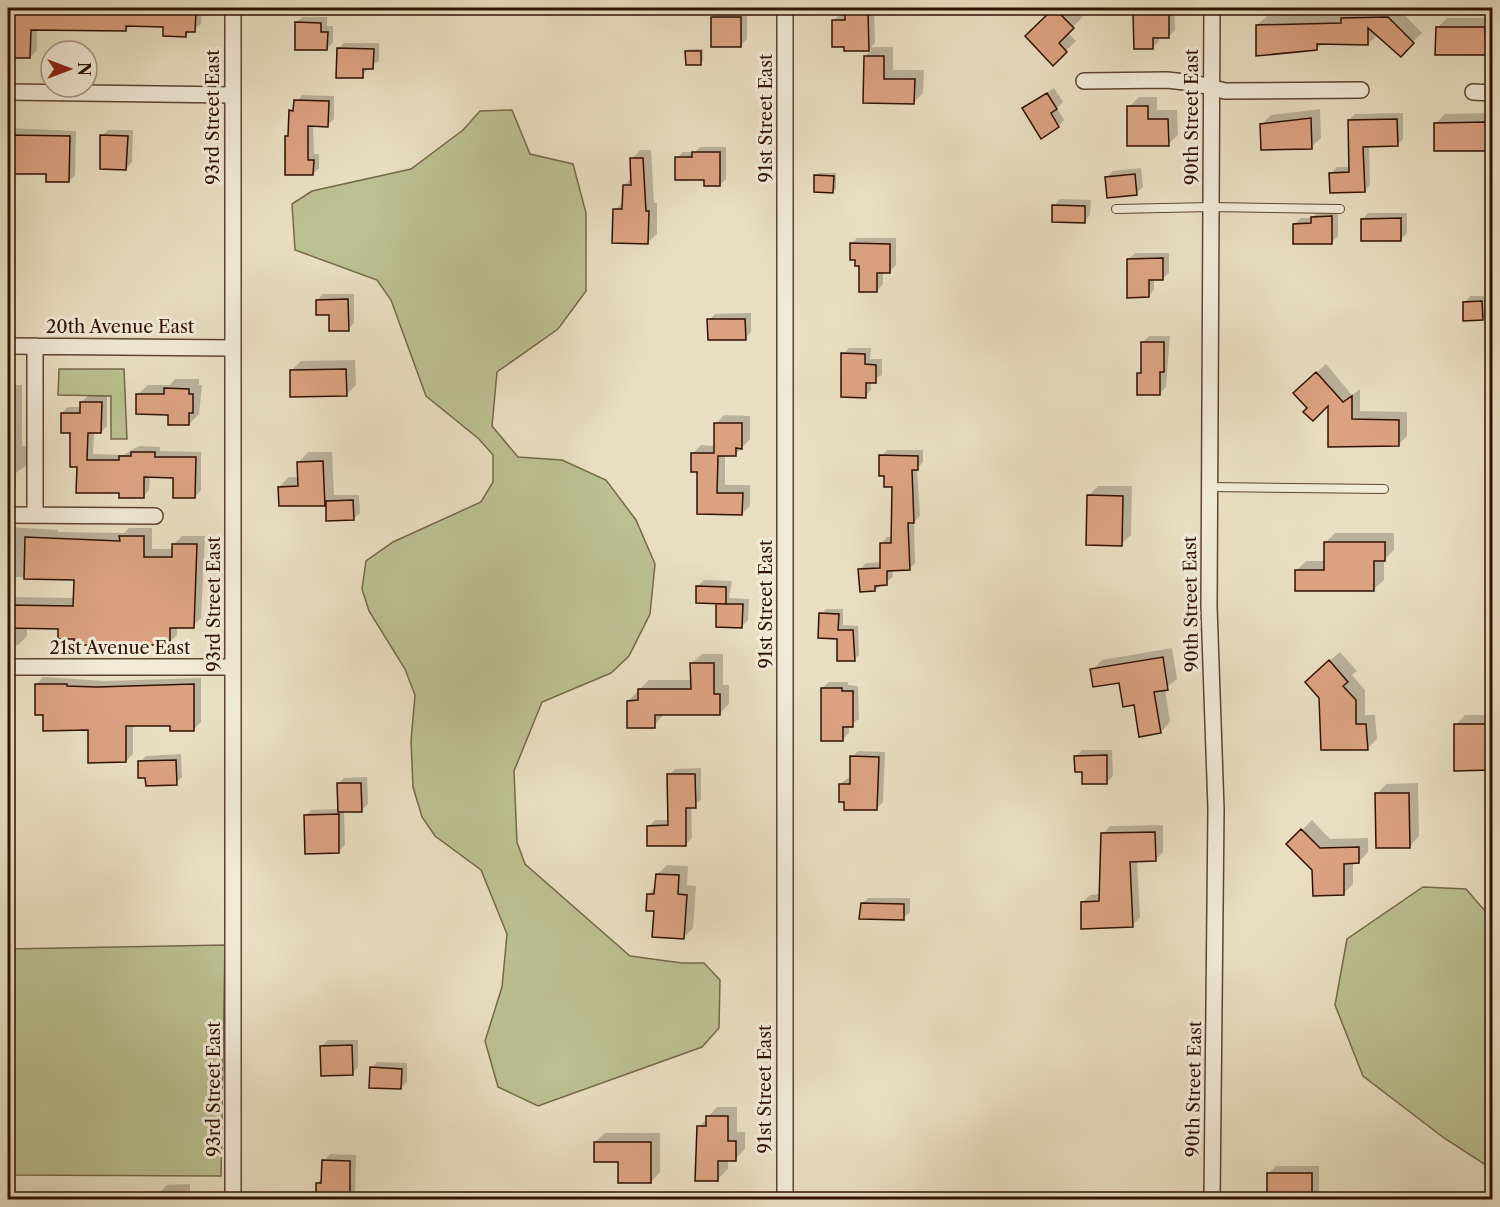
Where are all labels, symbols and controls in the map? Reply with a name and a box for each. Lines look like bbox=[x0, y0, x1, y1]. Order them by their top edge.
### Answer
north arrow bbox=[39, 39, 99, 99]
street label: 90th Street East bbox=[1181, 48, 1203, 185]
street label: 93rd Street East bbox=[202, 49, 224, 185]
street label: 91st Street East bbox=[755, 53, 777, 182]
text: N bbox=[74, 62, 94, 76]
street label: 20th Avenue East bbox=[46, 316, 195, 338]
street label: 90th Street East bbox=[1179, 535, 1203, 672]
street label: 93rd Street East bbox=[203, 536, 225, 672]
street label: 91st Street East bbox=[755, 539, 777, 668]
street label: 21st Avenue East bbox=[50, 637, 191, 659]
street label: 90th Street East bbox=[1182, 1020, 1206, 1157]
street label: 93rd Street East bbox=[203, 1021, 225, 1157]
street label: 91st Street East bbox=[754, 1024, 776, 1153]

